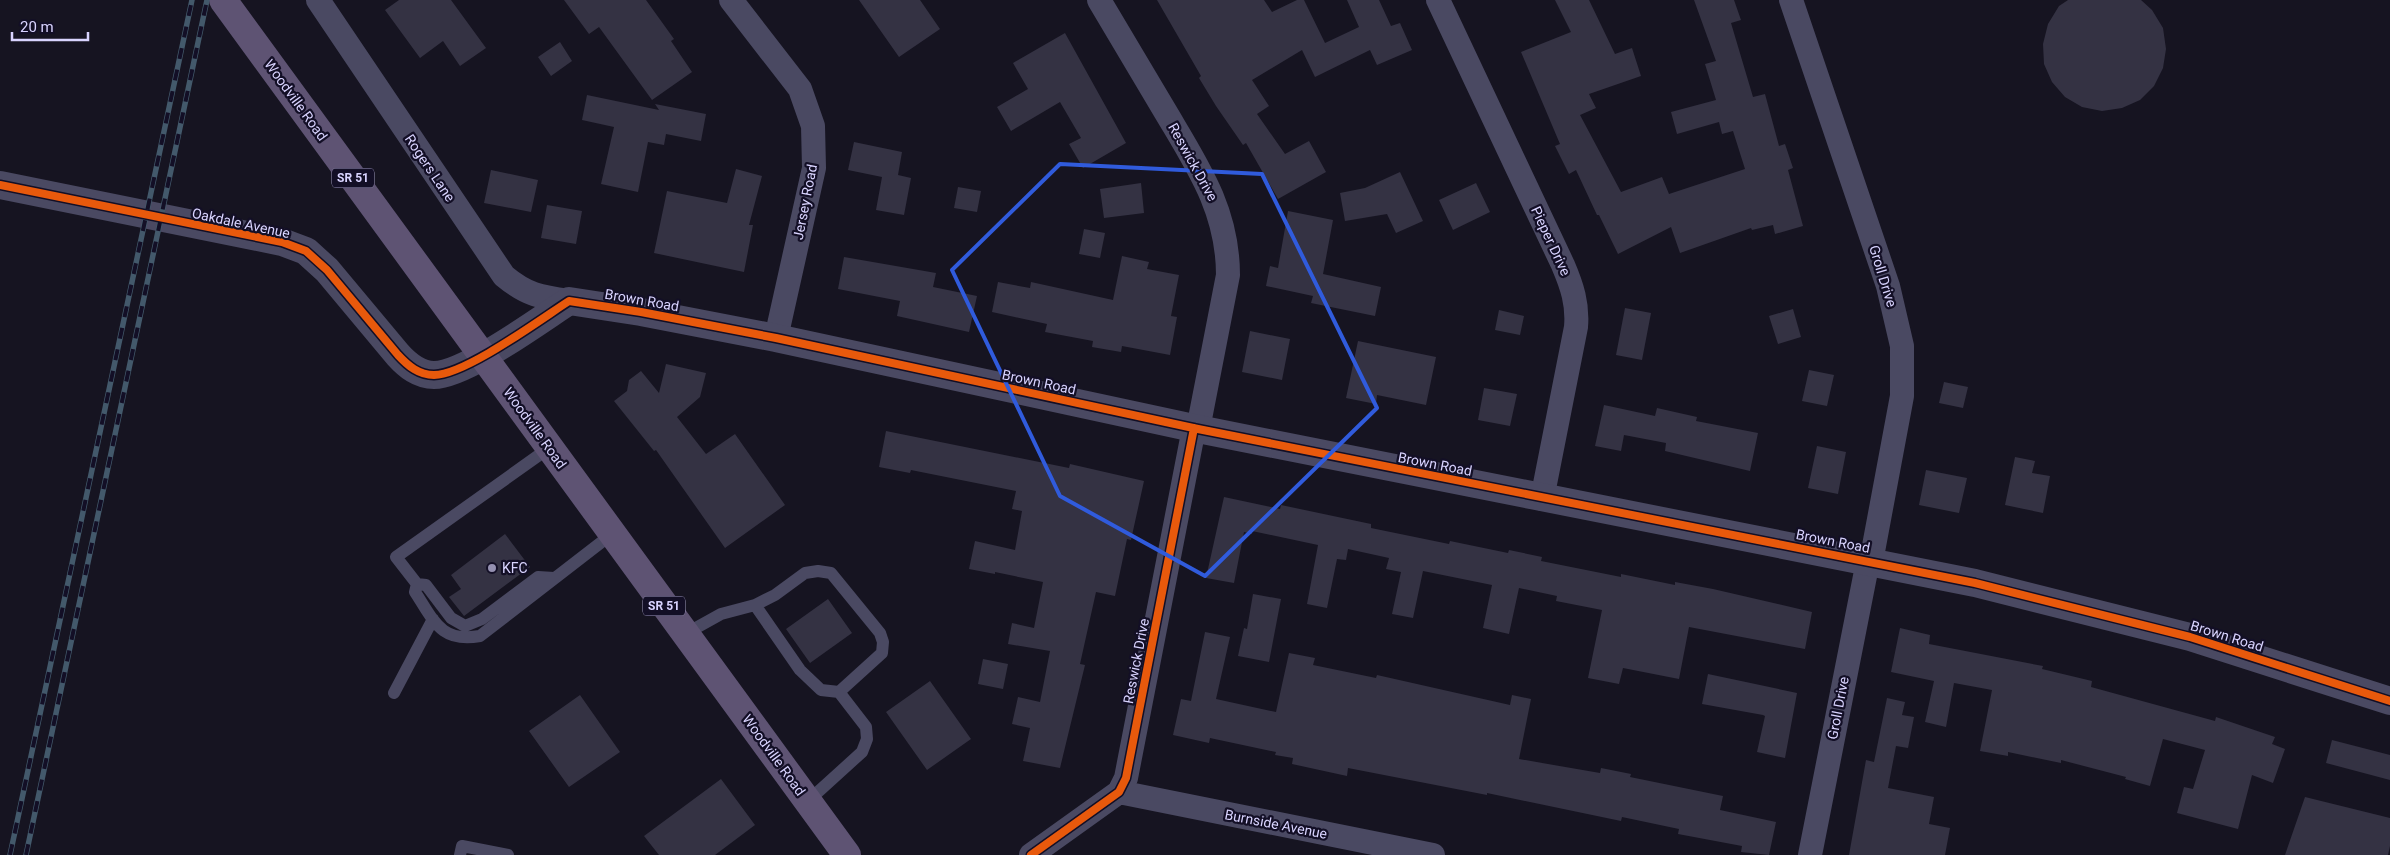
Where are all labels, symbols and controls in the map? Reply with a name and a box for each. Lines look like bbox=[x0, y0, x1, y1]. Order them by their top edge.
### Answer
scale bar bbox=[12, 10, 89, 42]
text: 20 m bbox=[20, 18, 54, 36]
street label: Woodville Road bbox=[261, 56, 331, 144]
street label: Reswick Drive bbox=[1165, 120, 1221, 204]
street label: Rogers Lane bbox=[402, 131, 458, 205]
street label: Jersey Road bbox=[790, 163, 820, 241]
road number: SR 51 bbox=[332, 168, 374, 188]
street label: Pieper Drive bbox=[1528, 204, 1574, 278]
street label: Oakdale Avenue bbox=[191, 205, 291, 241]
street label: Groll Drive bbox=[1866, 243, 1900, 309]
street label: Brown Road bbox=[604, 286, 680, 314]
street label: Brown Road bbox=[1001, 366, 1077, 398]
street label: Woodville Road bbox=[500, 384, 570, 472]
street label: Brown Road bbox=[1397, 449, 1473, 479]
street label: Brown Road bbox=[1795, 526, 1871, 556]
place label: KFC bbox=[502, 560, 528, 576]
marker: KFC bbox=[486, 562, 498, 574]
road number: SR 51 bbox=[643, 596, 685, 616]
street label: Reswick Drive bbox=[1120, 617, 1152, 705]
street label: Brown Road bbox=[2189, 617, 2265, 655]
street label: Groll Drive bbox=[1824, 675, 1852, 741]
street label: Woodville Road bbox=[739, 711, 809, 799]
street label: Burnside Avenue bbox=[1223, 806, 1329, 842]

